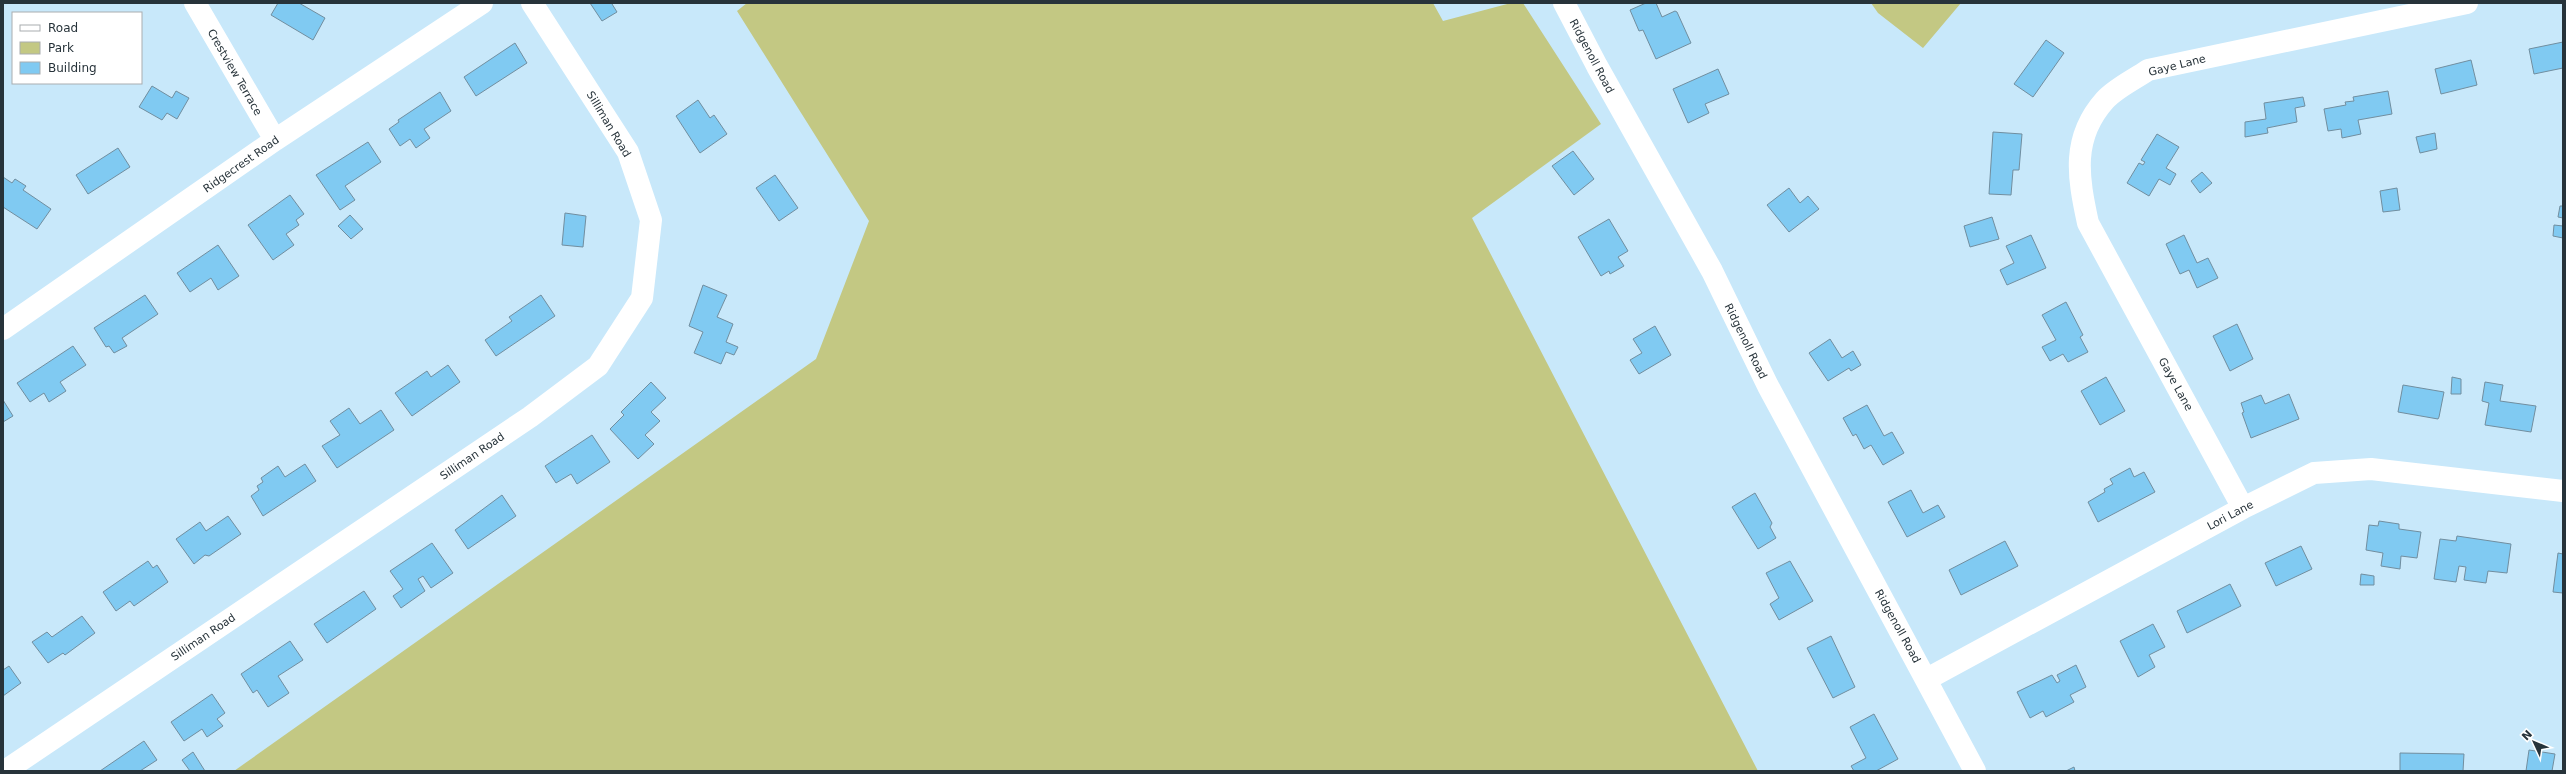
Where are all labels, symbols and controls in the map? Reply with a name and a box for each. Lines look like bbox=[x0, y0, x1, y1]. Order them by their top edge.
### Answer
legend bbox=[12, 12, 142, 84]
street label: Ridgenoll Road bbox=[1566, 17, 1617, 96]
text: Road bbox=[48, 21, 78, 35]
street label: Crestview Terrace bbox=[205, 27, 265, 118]
text: Park bbox=[48, 41, 74, 55]
street label: Gaye Lane bbox=[2147, 52, 2207, 79]
text: Building bbox=[48, 61, 97, 75]
street label: Silliman Road bbox=[584, 89, 633, 160]
street label: Ridgecrest Road bbox=[201, 133, 282, 195]
street label: Ridgenoll Road bbox=[1722, 301, 1769, 381]
street label: Gaye Lane bbox=[2156, 355, 2196, 413]
street label: Silliman Road bbox=[438, 430, 507, 483]
street label: Lori Lane bbox=[2205, 498, 2256, 533]
street label: Ridgenoll Road bbox=[1872, 587, 1923, 665]
street label: Silliman Road bbox=[169, 611, 238, 664]
north arrow bbox=[2514, 722, 2554, 762]
text: N bbox=[2519, 728, 2535, 743]

